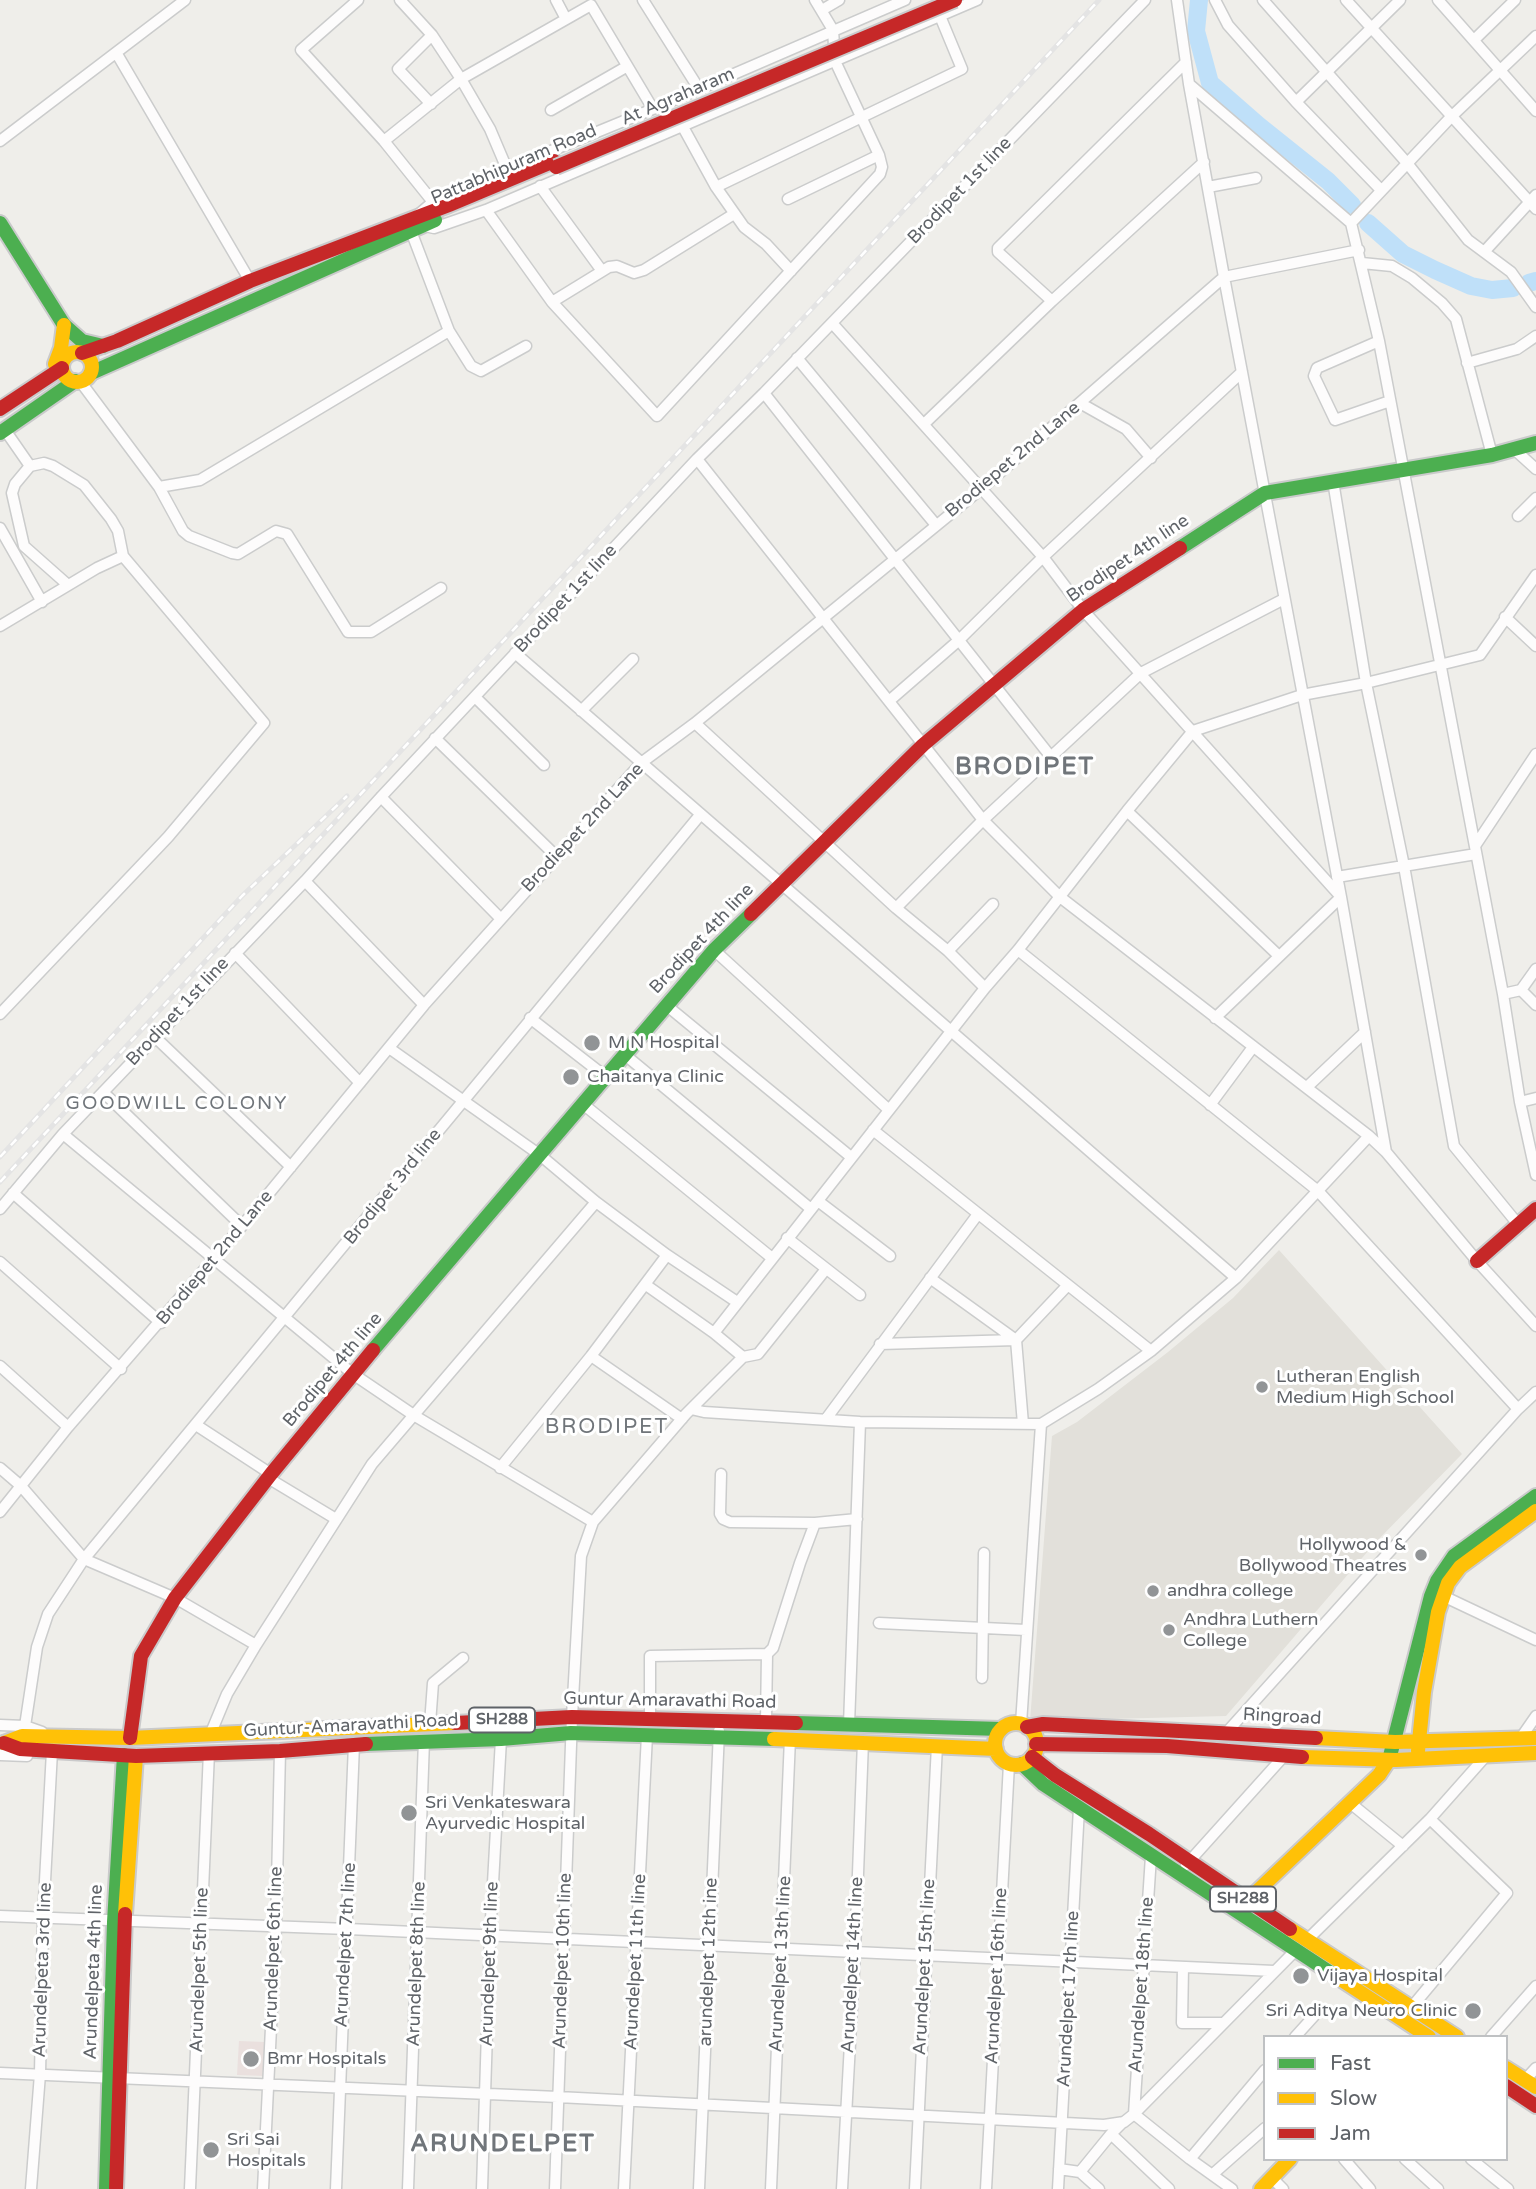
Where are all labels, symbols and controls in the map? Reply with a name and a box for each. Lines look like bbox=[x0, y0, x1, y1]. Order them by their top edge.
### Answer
street label: At Agraharam bbox=[618, 63, 738, 131]
street label: Pattabhipuram Road bbox=[428, 120, 600, 210]
street label: Brodipet 1st line bbox=[903, 133, 1017, 249]
street label: Brodiepet 2nd Lane bbox=[941, 397, 1085, 523]
street label: Brodipet 4th line bbox=[1063, 510, 1193, 608]
street label: Brodipet 1st line bbox=[510, 540, 622, 658]
district label: BRODIPET bbox=[956, 754, 1094, 782]
street label: Brodiepet 2nd Lane bbox=[517, 759, 649, 897]
street label: Brodipet 4th line bbox=[645, 879, 759, 999]
street label: Brodipet 1st line bbox=[122, 953, 234, 1071]
place label: M N Hospital bbox=[608, 1032, 719, 1054]
marker: M N Hospital bbox=[582, 1033, 602, 1053]
place label: Chaitanya Clinic bbox=[587, 1066, 724, 1088]
marker: Chaitanya Clinic bbox=[561, 1067, 581, 1087]
district label: GOODWILL COLONY bbox=[67, 1093, 287, 1115]
street label: Brodipet 3rd line bbox=[340, 1125, 446, 1249]
street label: Brodiepet 2nd Lane bbox=[152, 1186, 278, 1330]
street label: Brodipet 4th line bbox=[279, 1308, 387, 1432]
place label: Lutheran English Medium High School bbox=[1276, 1366, 1454, 1408]
marker: Lutheran English Medium High School bbox=[1254, 1379, 1270, 1395]
district label: BRODIPET bbox=[546, 1414, 668, 1440]
place label: Hollywood & Bollywood Theatres bbox=[1239, 1534, 1407, 1576]
marker: Hollywood & Bollywood Theatres bbox=[1413, 1547, 1429, 1563]
place label: andhra college bbox=[1167, 1580, 1293, 1602]
marker: andhra college bbox=[1145, 1583, 1161, 1599]
place label: Andhra Luthern College bbox=[1183, 1609, 1319, 1652]
marker: Andhra Luthern College bbox=[1161, 1622, 1177, 1638]
street label: Guntur Amaravathi Road bbox=[563, 1688, 777, 1714]
street label: Ringroad bbox=[1242, 1704, 1322, 1730]
road number: SH288 bbox=[469, 1708, 535, 1732]
street label: Guntur-Amaravathi Road bbox=[243, 1710, 459, 1742]
place label: Sri Venkateswara Ayurvedic Hospital bbox=[425, 1792, 585, 1834]
marker: Sri Venkateswara Ayurvedic Hospital bbox=[399, 1803, 419, 1823]
street label: Arundelpet 7th line bbox=[331, 1862, 361, 2028]
street label: Arundelpet 6th line bbox=[260, 1866, 288, 2032]
street label: Arundelpet 10th line bbox=[549, 1872, 577, 2050]
street label: Arundelpet 11th line bbox=[621, 1873, 651, 2051]
street label: Arundelpet 13th line bbox=[766, 1875, 796, 2053]
street label: Arundelpet 14th line bbox=[838, 1876, 868, 2054]
street label: arundelpet 12th ine bbox=[695, 1877, 723, 2047]
street label: Arundelpet 15th line bbox=[910, 1878, 940, 2056]
street label: Arundelpet 8th line bbox=[403, 1881, 431, 2047]
street label: Arundelpet 9th line bbox=[476, 1881, 504, 2047]
street label: Arundelpeta 3rd line bbox=[29, 1882, 57, 2058]
street label: Arundelpeta 4th line bbox=[80, 1884, 108, 2060]
road number: SH288 bbox=[1210, 1886, 1276, 1912]
street label: Arundelpet 5th line bbox=[186, 1887, 214, 2053]
street label: Arundelpet 16th line bbox=[982, 1887, 1012, 2065]
street label: Arundelpet 18th line bbox=[1125, 1896, 1159, 2074]
street label: Arundelpet 17th line bbox=[1054, 1910, 1084, 2088]
place label: Vijaya Hospital bbox=[1317, 1965, 1443, 1987]
marker: Vijaya Hospital bbox=[1291, 1966, 1311, 1986]
place label: Sri Aditya Neuro Clinic bbox=[1266, 2000, 1457, 2022]
marker: Sri Aditya Neuro Clinic bbox=[1463, 2001, 1483, 2021]
legend bbox=[1263, 2035, 1508, 2161]
place label: Bmr Hospitals bbox=[267, 2048, 386, 2070]
marker: Bmr Hospitals bbox=[241, 2049, 261, 2069]
text: Fast bbox=[1330, 2051, 1371, 2076]
text: Slow bbox=[1330, 2086, 1377, 2111]
text: Jam bbox=[1330, 2121, 1371, 2146]
place label: Sri Sai Hospitals bbox=[227, 2129, 306, 2172]
district label: ARUNDELPET bbox=[411, 2131, 595, 2159]
marker: Sri Sai Hospitals bbox=[201, 2140, 221, 2160]

